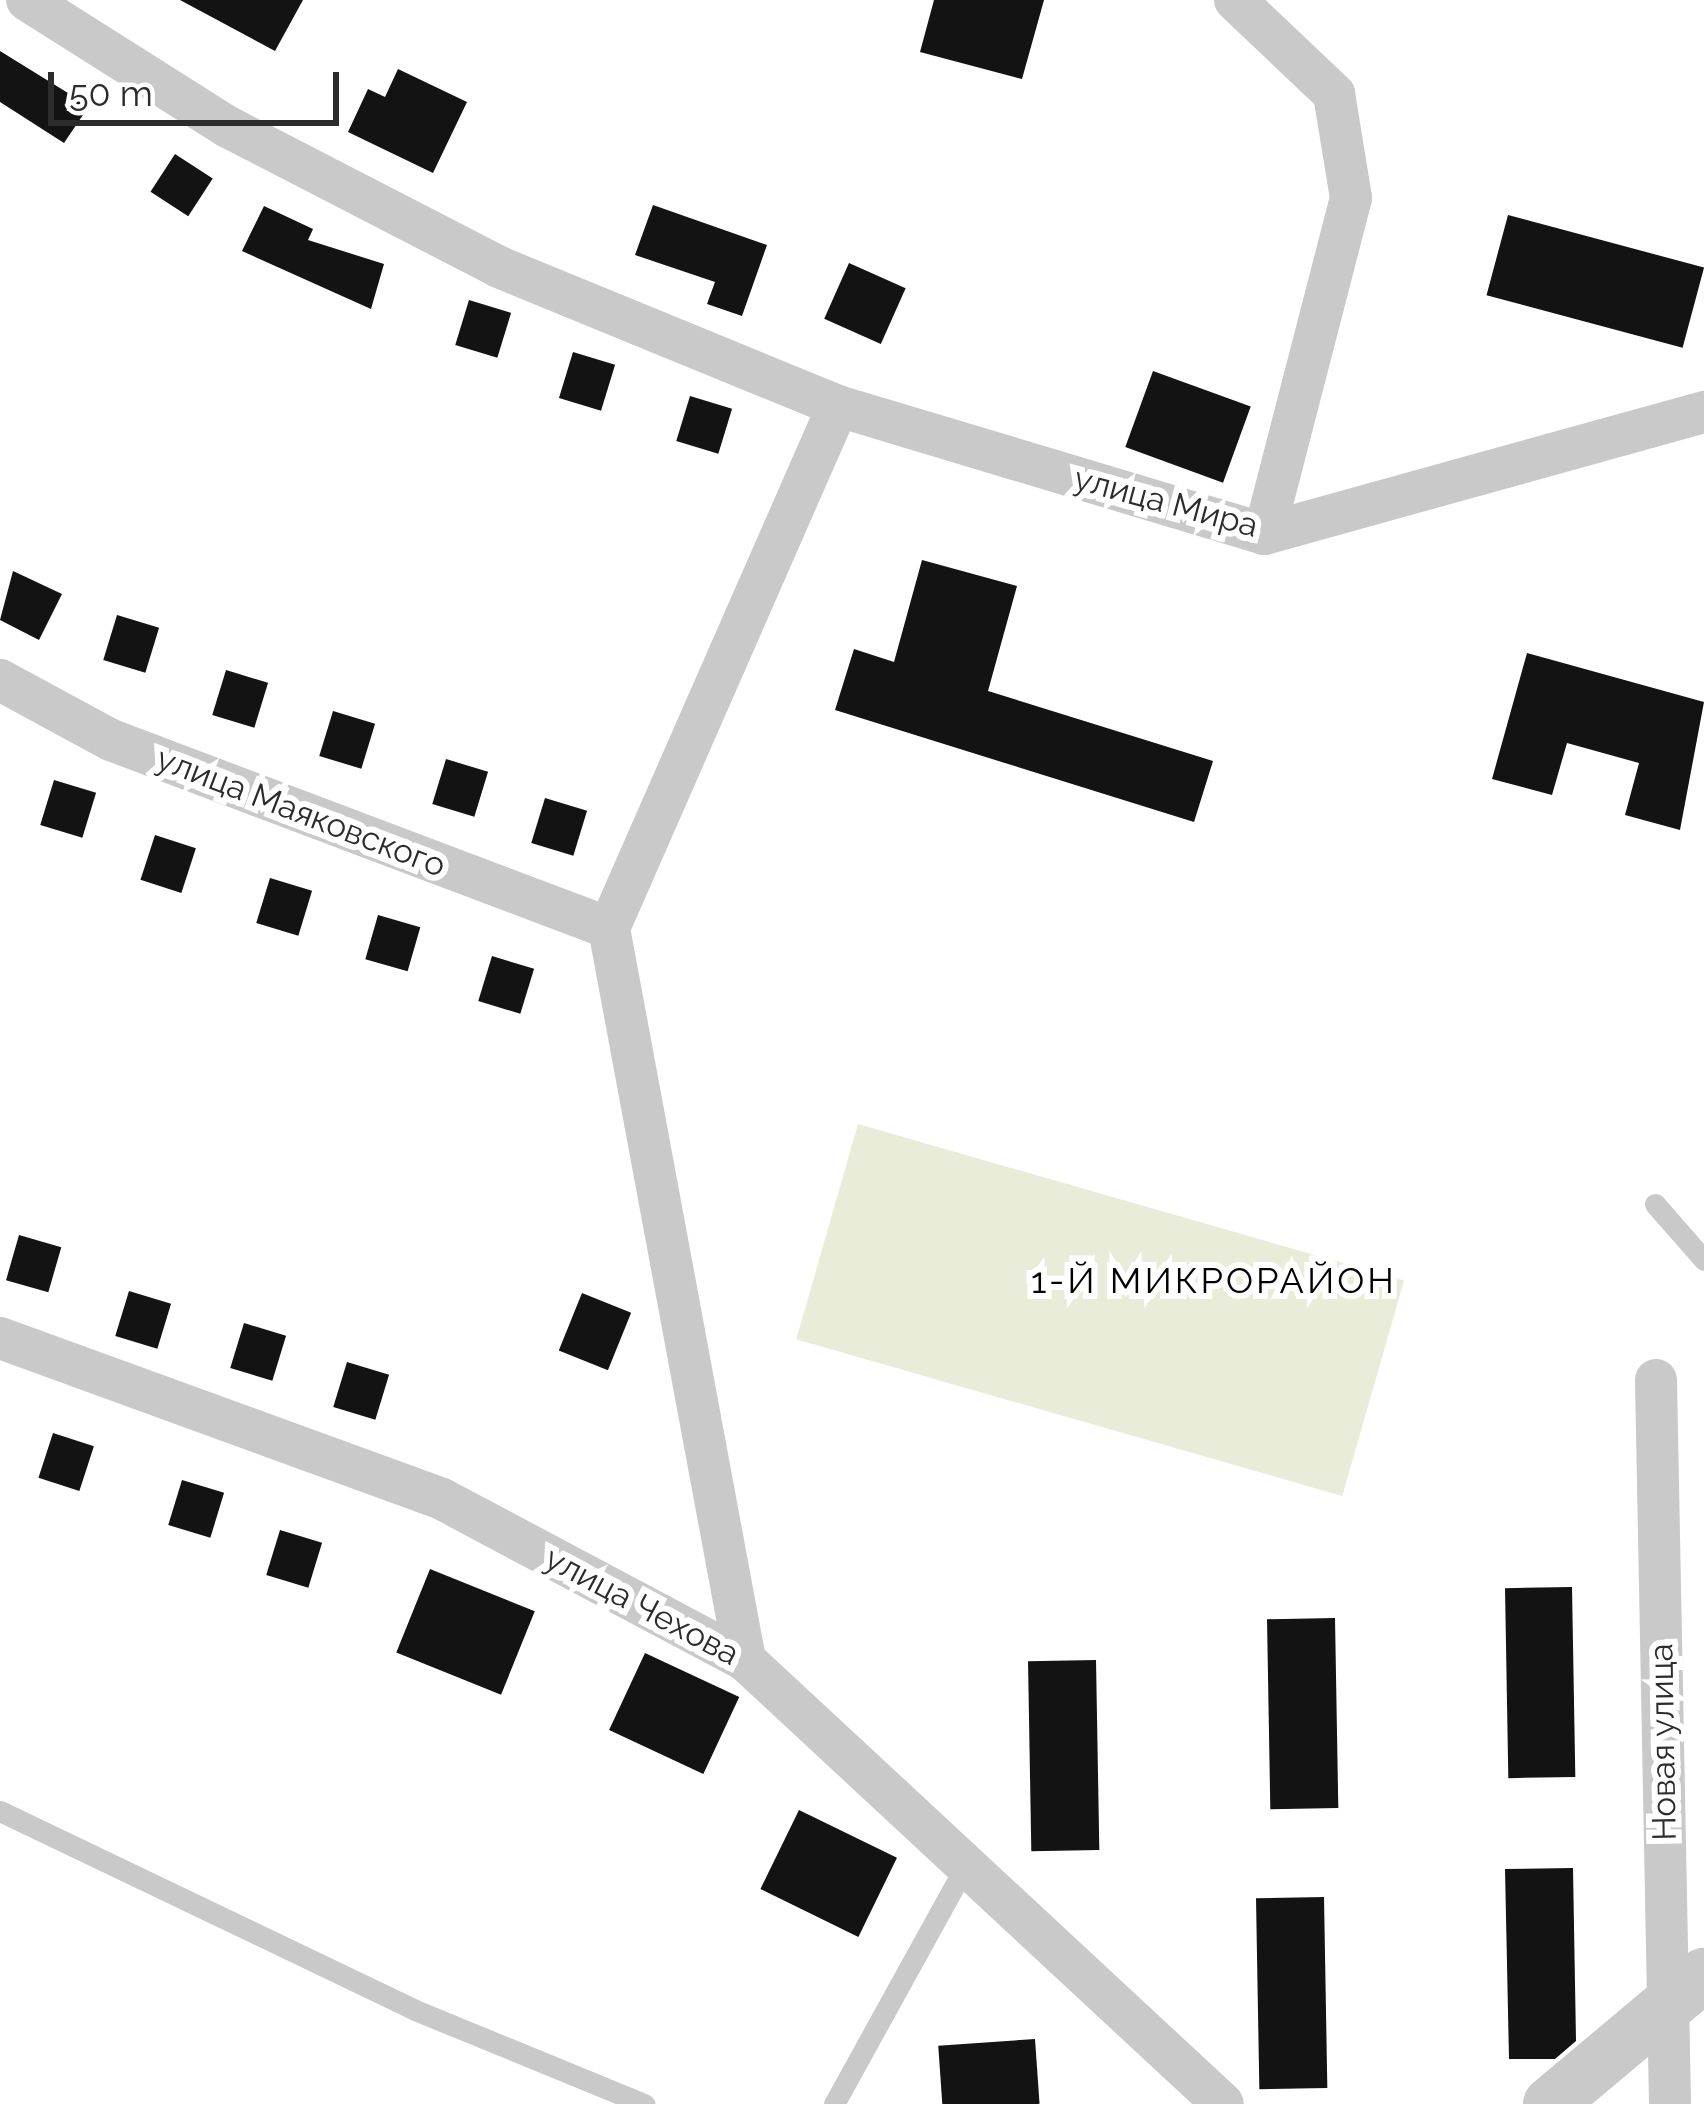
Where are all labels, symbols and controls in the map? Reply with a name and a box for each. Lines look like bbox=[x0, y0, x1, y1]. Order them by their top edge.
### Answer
scale bar bbox=[54, 48, 345, 122]
text: 50 m bbox=[69, 72, 153, 114]
street label: улица Мира bbox=[1070, 458, 1262, 546]
street label: улица Маяковского bbox=[151, 739, 451, 885]
district label: 1-Й МИКРОРАЙОН bbox=[1031, 1259, 1397, 1303]
street label: улица Чехова bbox=[538, 1538, 746, 1674]
street label: Новая улица bbox=[1641, 1643, 1685, 1841]

